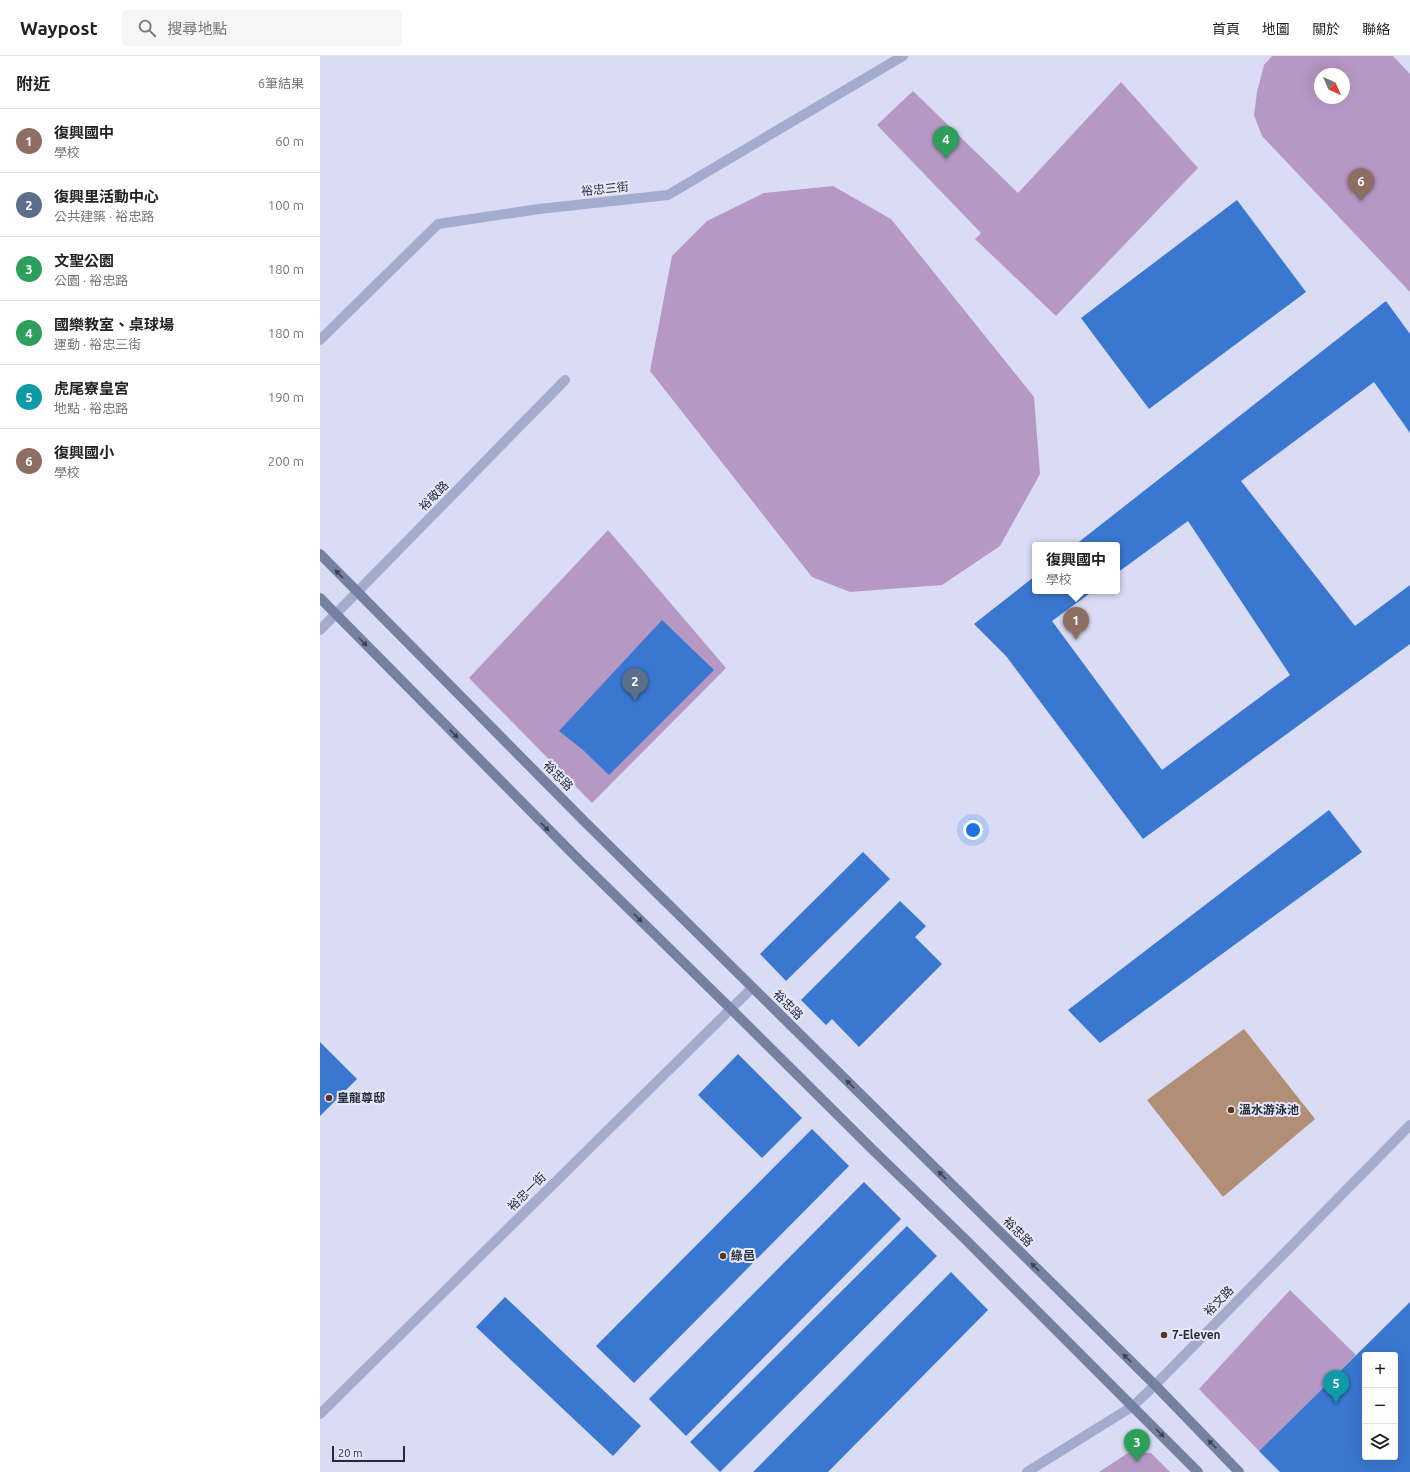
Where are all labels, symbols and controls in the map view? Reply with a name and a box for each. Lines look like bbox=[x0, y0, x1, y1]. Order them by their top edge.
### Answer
search box bbox=[122, 10, 402, 46]
text: Waypost bbox=[20, 17, 98, 39]
icon: search bbox=[136, 17, 158, 39]
text: 搜尋地點 bbox=[168, 20, 228, 37]
text: 首頁 bbox=[1212, 21, 1240, 37]
text: 地圖 bbox=[1262, 21, 1290, 37]
text: 關於 bbox=[1312, 21, 1340, 37]
text: 聯絡 bbox=[1362, 21, 1390, 37]
north arrow bbox=[1314, 68, 1350, 104]
text: 附近 bbox=[16, 74, 50, 93]
text: 6筆結果 bbox=[258, 76, 304, 90]
text: 復興國中 bbox=[54, 124, 114, 141]
pin: 4 bbox=[933, 126, 959, 159]
text: 1 bbox=[25, 134, 33, 148]
text: 60 m bbox=[275, 134, 304, 148]
text: 學校 bbox=[54, 145, 80, 159]
pin: 6 bbox=[1348, 168, 1374, 201]
street label: 裕忠三街 bbox=[580, 180, 630, 197]
text: 復興里活動中心 bbox=[54, 188, 159, 205]
text: 2 bbox=[25, 198, 33, 212]
text: 100 m bbox=[268, 198, 304, 212]
text: 公共建築 · 裕忠路 bbox=[54, 209, 154, 223]
text: 文聖公園 bbox=[54, 252, 114, 269]
text: 3 bbox=[25, 262, 33, 276]
text: 180 m bbox=[268, 262, 304, 276]
text: 公園 · 裕忠路 bbox=[54, 273, 128, 287]
text: 國樂教室、桌球場 bbox=[54, 316, 174, 333]
text: 4 bbox=[25, 326, 33, 340]
text: 180 m bbox=[268, 326, 304, 340]
text: 運動 · 裕忠三街 bbox=[54, 337, 141, 351]
text: 虎尾寮皇宮 bbox=[54, 380, 129, 397]
text: 5 bbox=[25, 390, 33, 404]
text: 190 m bbox=[268, 390, 304, 404]
text: 地點 · 裕忠路 bbox=[54, 401, 128, 415]
text: 復興國小 bbox=[54, 444, 114, 461]
text: 6 bbox=[25, 454, 33, 468]
text: 200 m bbox=[268, 454, 304, 468]
text: 學校 bbox=[54, 465, 80, 479]
street label: 裕敬路 bbox=[416, 478, 451, 513]
popup bbox=[1032, 542, 1120, 594]
text: 復興國中 bbox=[1046, 551, 1106, 568]
one-way arrow bbox=[334, 569, 344, 579]
text: 學校 bbox=[1046, 572, 1072, 586]
pin: 1 bbox=[1063, 607, 1089, 640]
one-way arrow bbox=[358, 637, 368, 647]
pin: 2 bbox=[622, 668, 648, 701]
one-way arrow bbox=[449, 729, 459, 739]
street label: 裕忠路 bbox=[541, 758, 576, 793]
your location bbox=[963, 820, 983, 840]
one-way arrow bbox=[541, 822, 550, 832]
one-way arrow bbox=[633, 914, 643, 923]
street label: 裕忠路 bbox=[771, 987, 806, 1022]
one-way arrow bbox=[845, 1079, 855, 1089]
place label: 皇龍尊邸 bbox=[337, 1091, 385, 1104]
marker: 皇龍尊邸 bbox=[324, 1093, 334, 1103]
place label: 溫水游泳池 bbox=[1239, 1103, 1299, 1116]
marker: 溫水游泳池 bbox=[1226, 1105, 1236, 1115]
street label: 裕忠一街 bbox=[505, 1170, 548, 1213]
one-way arrow bbox=[937, 1170, 947, 1180]
street label: 裕忠路 bbox=[1001, 1214, 1036, 1249]
place label: 綠邑 bbox=[731, 1249, 755, 1262]
marker: 綠邑 bbox=[718, 1251, 728, 1261]
one-way arrow bbox=[1030, 1262, 1040, 1271]
street label: 裕文路 bbox=[1201, 1283, 1236, 1318]
place label: 7-Eleven bbox=[1172, 1328, 1221, 1341]
marker: 7-Eleven bbox=[1159, 1330, 1169, 1340]
map controls bbox=[1362, 1352, 1398, 1460]
button: + bbox=[1362, 1352, 1398, 1388]
one-way arrow bbox=[1122, 1353, 1132, 1363]
pin: 5 bbox=[1323, 1370, 1349, 1403]
button: − bbox=[1362, 1388, 1398, 1424]
button: layers bbox=[1362, 1424, 1398, 1460]
one-way arrow bbox=[1155, 1428, 1165, 1438]
pin: 3 bbox=[1124, 1429, 1150, 1462]
one-way arrow bbox=[1207, 1439, 1217, 1449]
scale bar bbox=[332, 1444, 405, 1463]
text: 20 m bbox=[338, 1447, 362, 1459]

